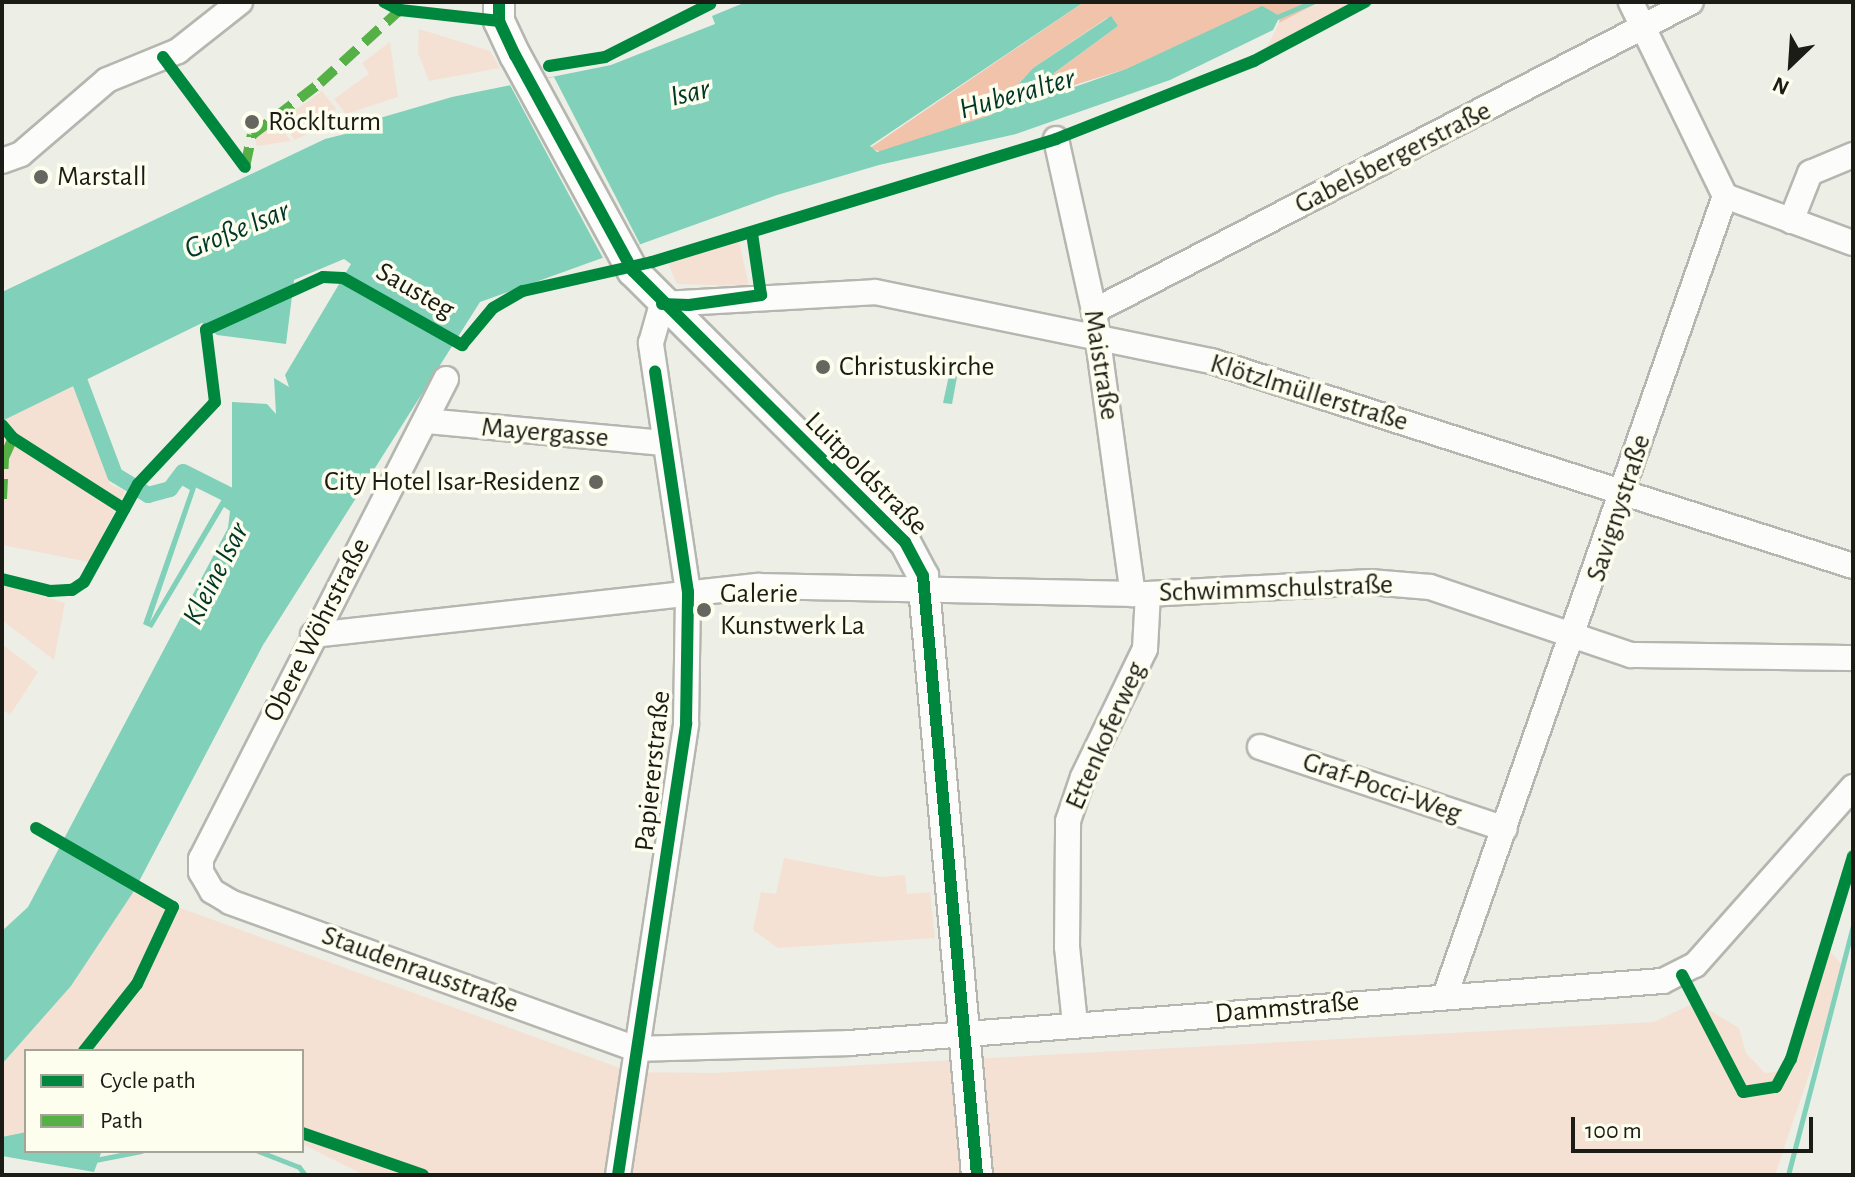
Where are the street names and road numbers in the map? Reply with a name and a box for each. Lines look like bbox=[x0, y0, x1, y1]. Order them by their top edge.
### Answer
street label: Gabelsbergerstraße bbox=[1289, 94, 1497, 222]
street label: Sausteg bbox=[370, 255, 460, 327]
street label: Maistraße bbox=[1076, 308, 1126, 422]
street label: Klötzlmüllerstraße bbox=[1206, 347, 1412, 439]
street label: Luitpoldstraße bbox=[797, 405, 935, 543]
street label: Mayergasse bbox=[480, 411, 610, 455]
street label: Savignystraße bbox=[1579, 430, 1659, 586]
street label: Obere Wöhrstraße bbox=[256, 532, 378, 728]
street label: Schwimmschulstraße bbox=[1159, 568, 1393, 610]
street label: Ettenkoferweg bbox=[1058, 657, 1154, 815]
street label: Papiererstraße bbox=[628, 689, 678, 853]
street label: Graf-Pocci-Weg bbox=[1298, 745, 1466, 831]
street label: Staudenrausstraße bbox=[317, 919, 523, 1021]
street label: Dammstraße bbox=[1213, 985, 1361, 1031]

